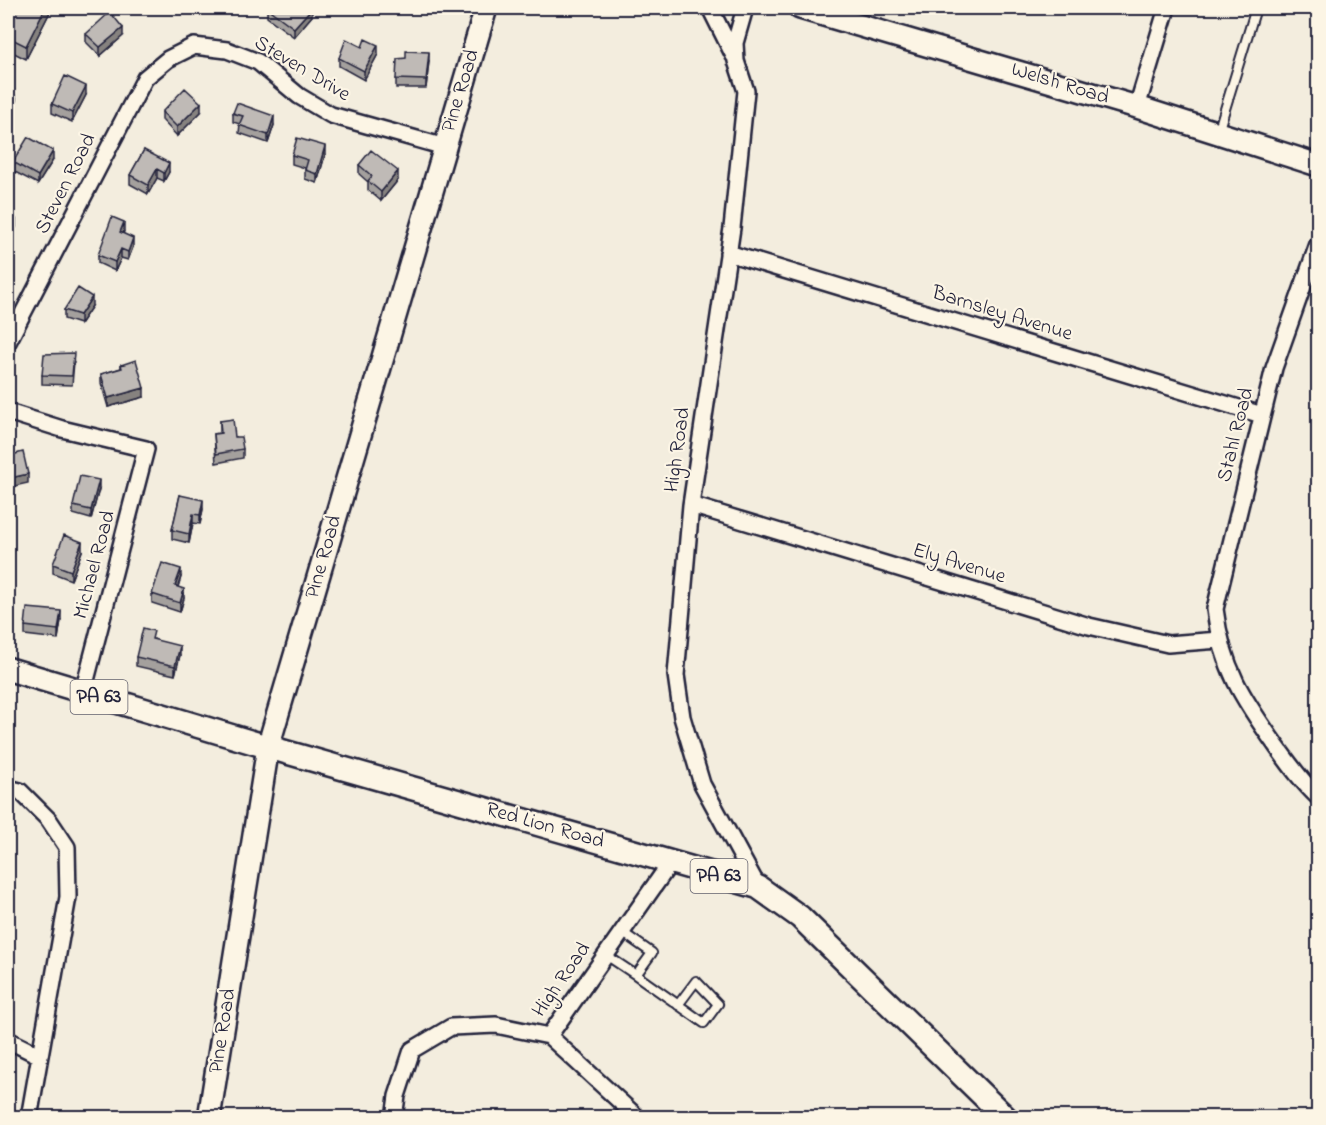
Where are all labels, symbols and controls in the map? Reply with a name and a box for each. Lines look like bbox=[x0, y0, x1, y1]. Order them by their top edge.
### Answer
street label: Steven Drive bbox=[248, 28, 356, 110]
street label: Pine Road bbox=[434, 46, 488, 136]
street label: Welsh Road bbox=[1007, 55, 1113, 113]
street label: Steven Road bbox=[28, 128, 104, 240]
street label: Barnsley Avenue bbox=[926, 278, 1077, 352]
street label: Stahl Road bbox=[1210, 384, 1262, 485]
street label: High Road bbox=[657, 405, 701, 495]
street label: Michael Road bbox=[66, 507, 124, 623]
street label: Pine Road bbox=[298, 512, 350, 602]
street label: Ely Avenue bbox=[908, 536, 1010, 594]
road number: PA 63 bbox=[70, 680, 128, 714]
street label: Red Lion Road bbox=[482, 795, 608, 857]
road number: PA 63 bbox=[690, 859, 748, 893]
street label: High Road bbox=[525, 936, 601, 1025]
street label: Pine Road bbox=[202, 986, 245, 1076]

